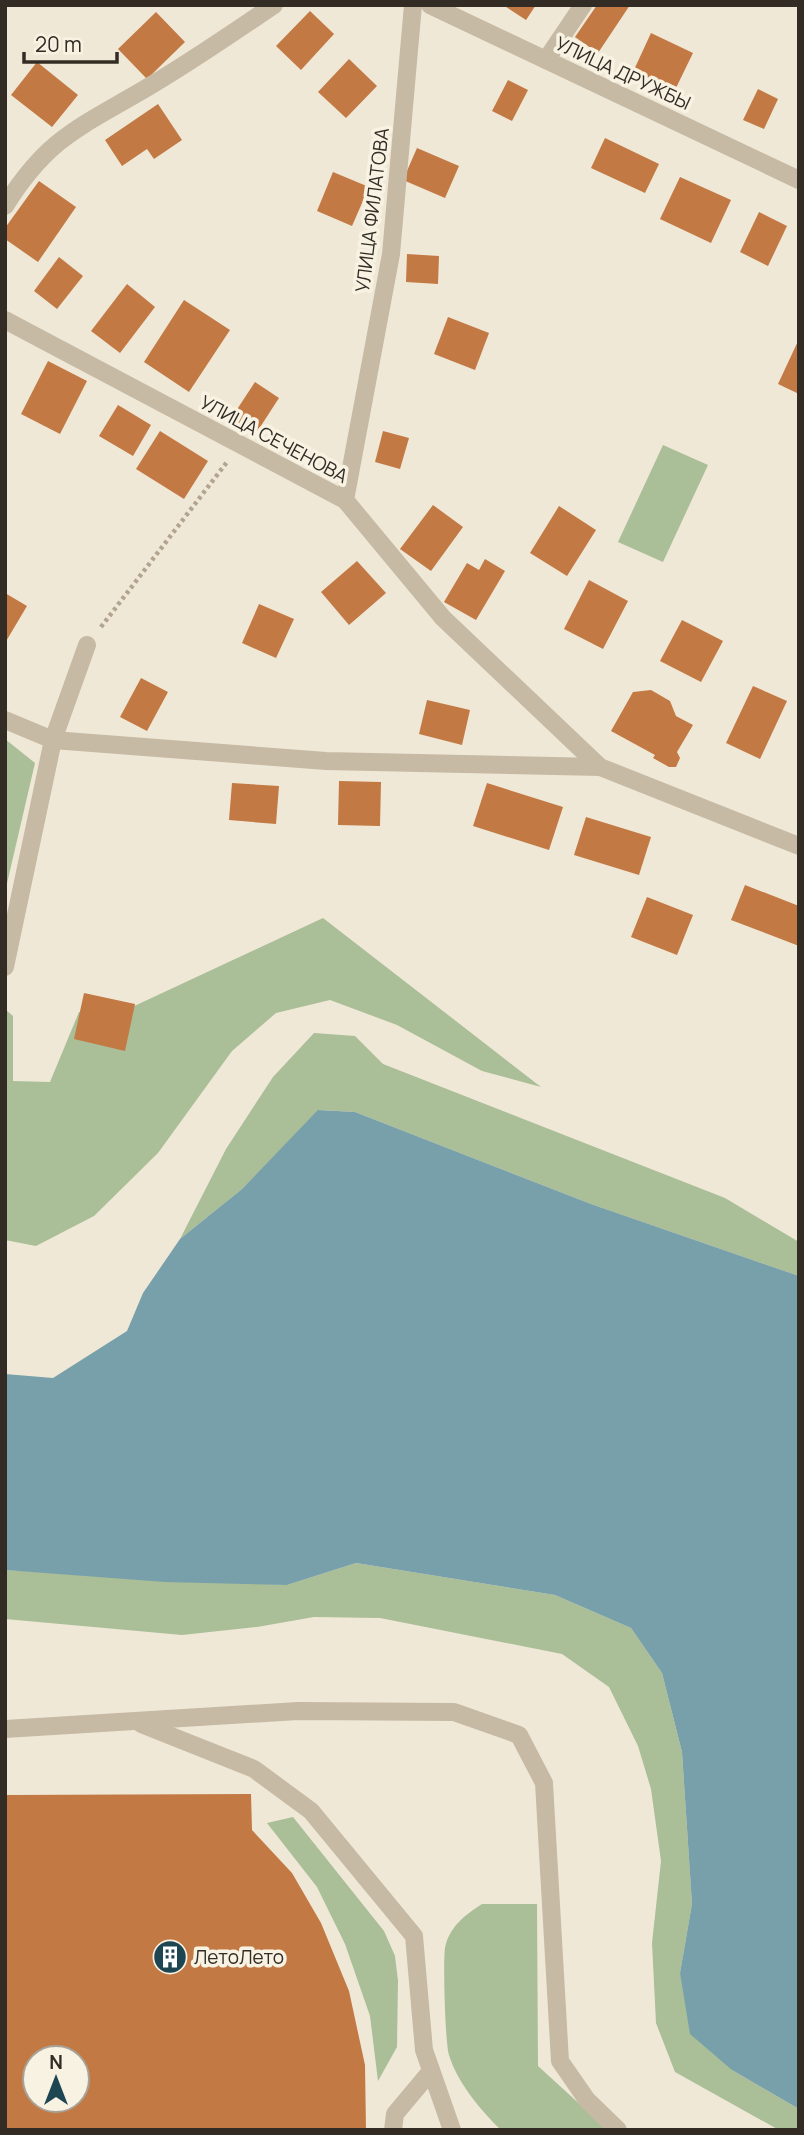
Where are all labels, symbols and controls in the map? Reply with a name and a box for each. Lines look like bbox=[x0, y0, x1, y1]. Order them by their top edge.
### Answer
scale bar bbox=[24, 21, 117, 65]
text: 20 m bbox=[35, 30, 82, 58]
street label: УЛИЦА ДРУЖБЫ bbox=[551, 30, 695, 116]
street label: УЛИЦА ФИЛАТОВА bbox=[349, 126, 395, 294]
street label: УЛИЦА СЕЧЕНОВА bbox=[195, 389, 353, 489]
building icon: ЛетоЛето bbox=[151, 1938, 189, 1976]
place label: ЛетоЛето bbox=[194, 1944, 284, 1970]
north arrow bbox=[21, 2044, 91, 2114]
text: N bbox=[49, 2049, 63, 2075]

